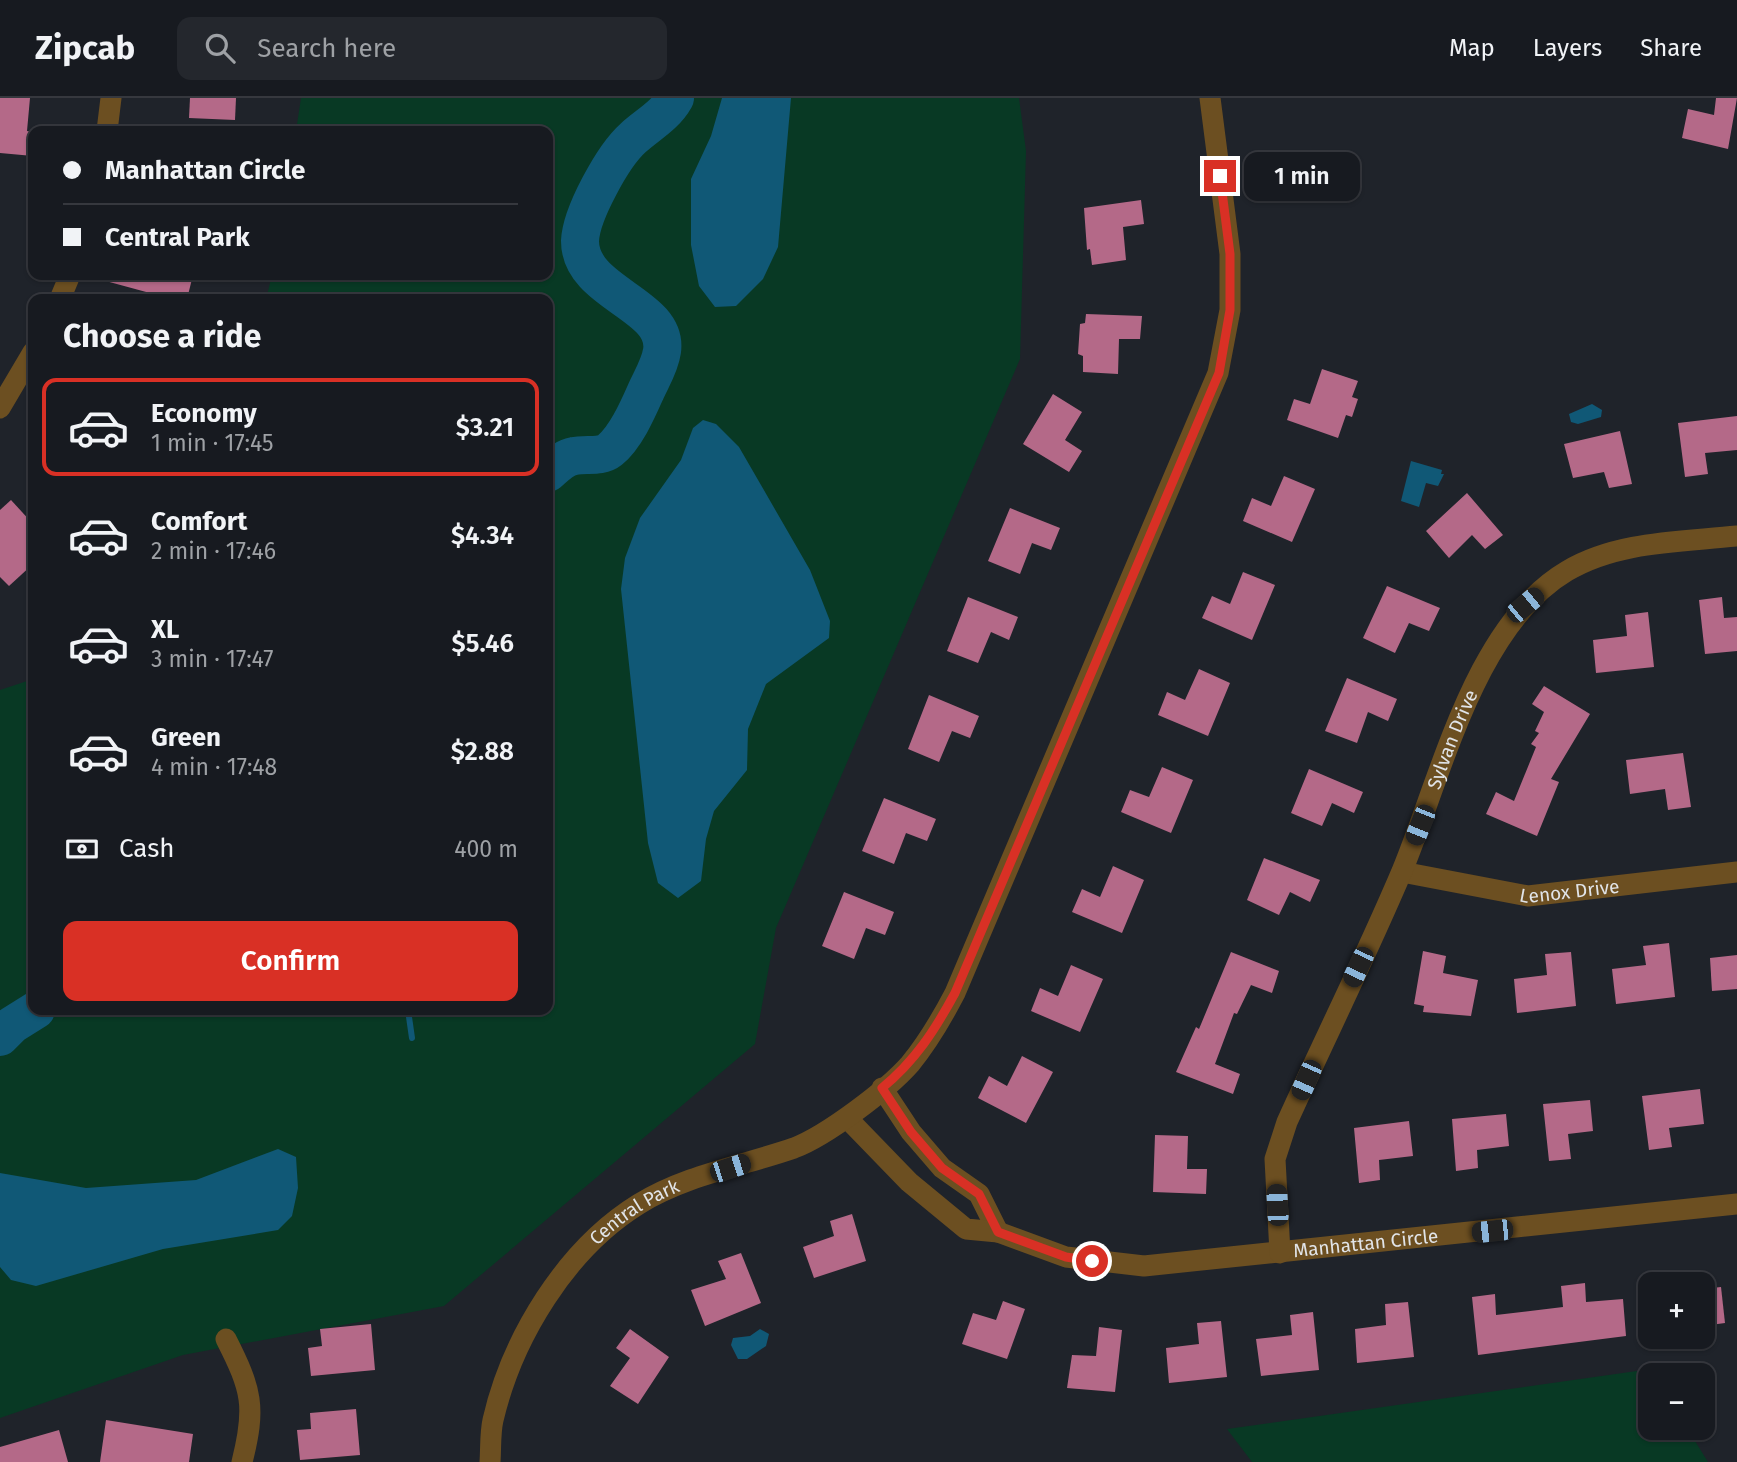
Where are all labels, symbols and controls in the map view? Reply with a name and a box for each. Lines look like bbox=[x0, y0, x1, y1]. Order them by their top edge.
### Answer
search box bbox=[177, 17, 667, 80]
text: Zipcab bbox=[35, 28, 135, 68]
icon: search bbox=[201, 29, 239, 67]
text: Search here bbox=[257, 33, 396, 64]
text: Map bbox=[1449, 34, 1495, 62]
text: Layers bbox=[1533, 34, 1602, 62]
text: Share bbox=[1640, 34, 1702, 62]
callout: 1 min bbox=[1244, 152, 1360, 200]
text: Manhattan Circle bbox=[105, 155, 305, 186]
route end bbox=[1204, 160, 1236, 192]
text: 1 min bbox=[1274, 162, 1330, 190]
text: Central Park bbox=[105, 222, 249, 253]
text: Choose a ride bbox=[63, 317, 261, 355]
icon: car bbox=[67, 396, 130, 459]
text: Economy bbox=[151, 398, 257, 429]
text: $3.21 bbox=[456, 412, 514, 443]
text: 1 min · 17:45 bbox=[151, 429, 274, 457]
icon: car bbox=[67, 504, 130, 567]
text: Comfort bbox=[151, 506, 247, 537]
text: $4.34 bbox=[451, 520, 514, 551]
text: 2 min · 17:46 bbox=[151, 537, 276, 565]
car bbox=[1503, 583, 1548, 627]
icon: car bbox=[67, 612, 130, 675]
text: XL bbox=[151, 614, 179, 645]
text: $5.46 bbox=[452, 628, 514, 659]
text: 3 min · 17:47 bbox=[151, 645, 273, 673]
street label: Sylvan Drive bbox=[1422, 686, 1483, 792]
icon: car bbox=[67, 720, 130, 783]
text: Green bbox=[151, 722, 221, 753]
text: $2.88 bbox=[451, 736, 514, 767]
text: 4 min · 17:48 bbox=[151, 753, 277, 781]
car bbox=[1403, 802, 1438, 848]
icon: cash bbox=[63, 830, 101, 868]
text: Cash bbox=[119, 833, 175, 864]
text: 400 m bbox=[454, 835, 518, 863]
street label: Lenox Drive bbox=[1517, 875, 1621, 908]
button: Confirm bbox=[63, 921, 518, 1001]
car bbox=[1340, 944, 1377, 990]
car bbox=[1288, 1057, 1325, 1103]
car bbox=[707, 1152, 754, 1184]
street label: Central Park bbox=[585, 1174, 683, 1250]
car bbox=[1266, 1183, 1289, 1227]
car bbox=[1471, 1218, 1514, 1244]
street label: Manhattan Circle bbox=[1292, 1224, 1439, 1262]
route start bbox=[1076, 1245, 1108, 1277]
map controls bbox=[1638, 1272, 1715, 1440]
button: + bbox=[1638, 1272, 1715, 1349]
button: − bbox=[1638, 1363, 1715, 1440]

